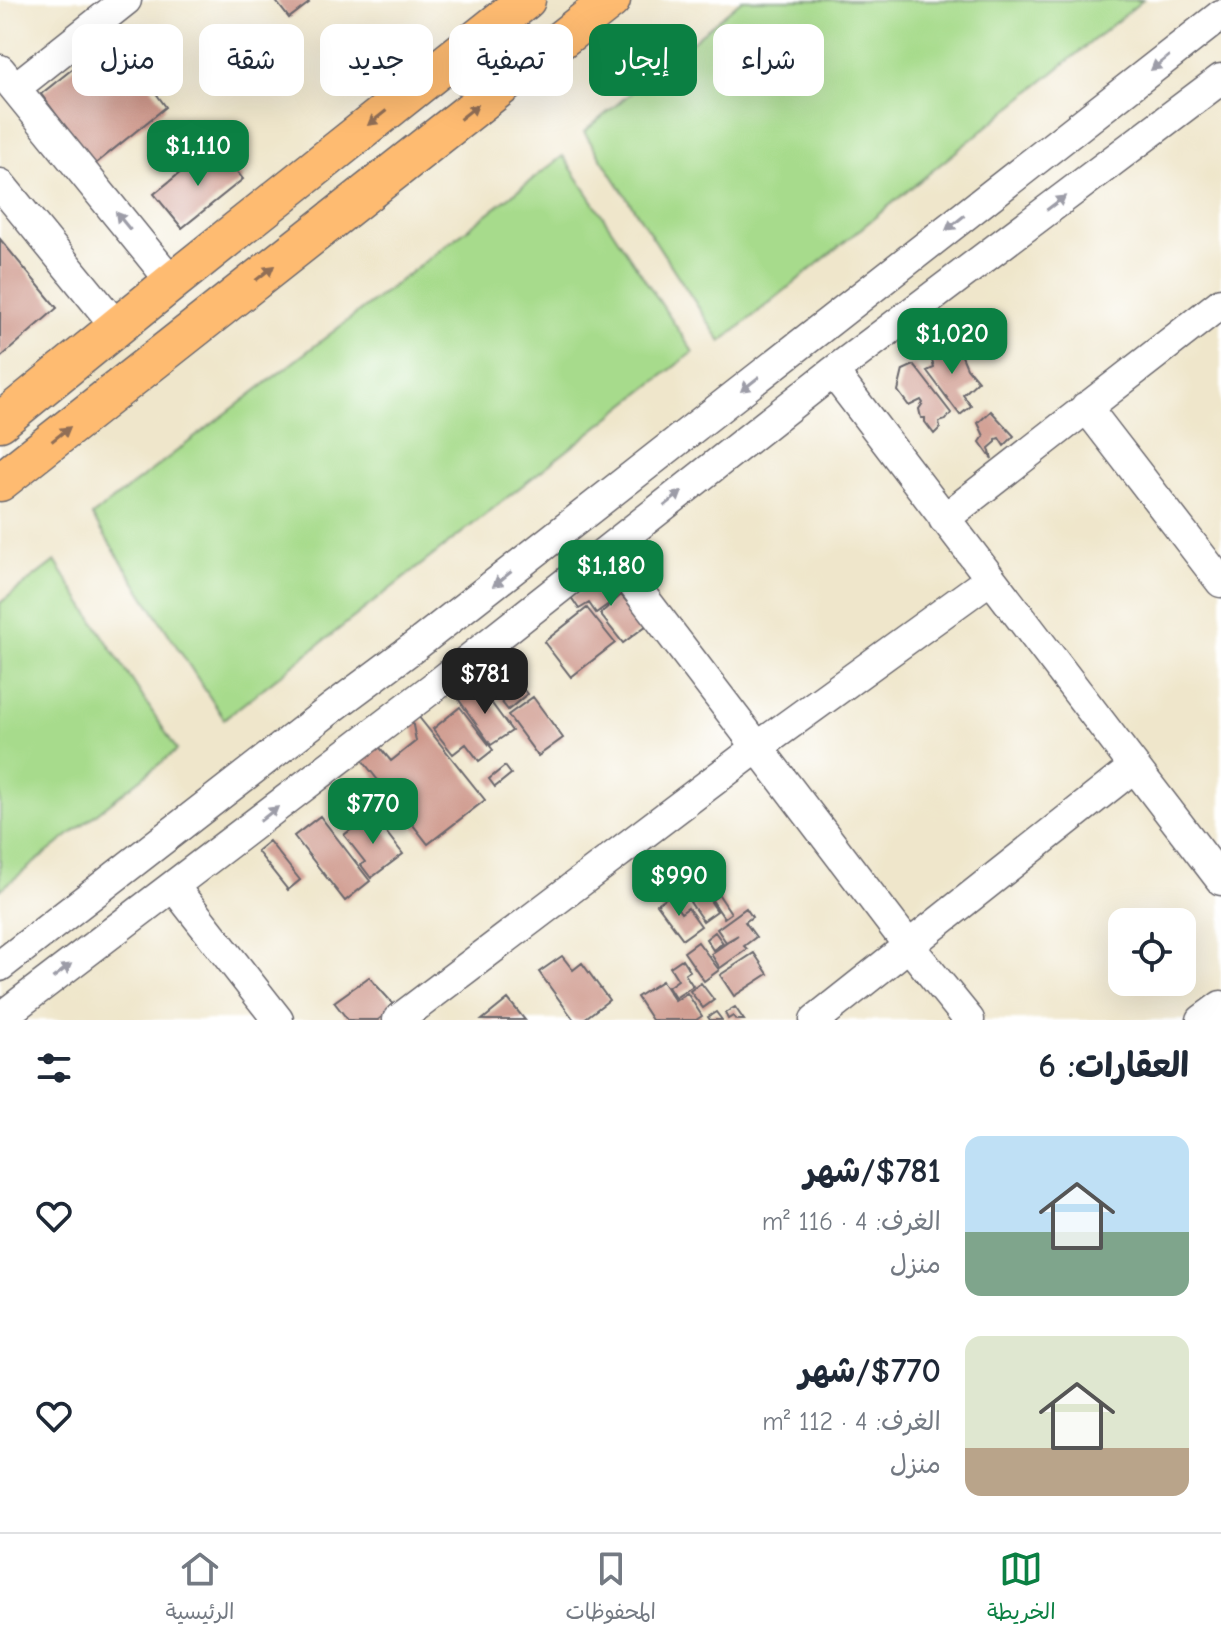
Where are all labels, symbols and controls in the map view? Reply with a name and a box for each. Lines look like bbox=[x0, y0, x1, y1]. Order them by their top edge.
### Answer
chip: منزل bbox=[72, 24, 183, 96]
chip: شقة bbox=[199, 24, 304, 96]
chip: جديد bbox=[320, 24, 433, 96]
chip: تصفية bbox=[449, 24, 573, 96]
chip: إيجار bbox=[589, 24, 697, 96]
chip: شراء bbox=[713, 24, 824, 96]
one-way arrow bbox=[1150, 54, 1170, 71]
one-way arrow bbox=[459, 104, 479, 121]
one-way arrow bbox=[367, 109, 387, 126]
pin: $1,110 bbox=[133, 120, 263, 188]
text: $1,110 bbox=[165, 131, 231, 161]
one-way arrow bbox=[1046, 196, 1066, 212]
one-way arrow bbox=[115, 211, 132, 231]
one-way arrow bbox=[945, 215, 965, 231]
one-way arrow bbox=[255, 265, 275, 282]
pin: $1,020 bbox=[887, 308, 1017, 376]
text: $1,020 bbox=[915, 319, 989, 349]
one-way arrow bbox=[740, 375, 760, 391]
one-way arrow bbox=[51, 426, 71, 443]
one-way arrow bbox=[663, 492, 683, 508]
pin: $1,180 bbox=[546, 540, 676, 608]
text: $1,180 bbox=[576, 551, 646, 581]
one-way arrow bbox=[492, 570, 512, 586]
pin: $781 bbox=[438, 648, 532, 716]
text: $781 bbox=[460, 659, 510, 689]
pin: $770 bbox=[326, 778, 420, 846]
text: $770 bbox=[346, 789, 400, 819]
one-way arrow bbox=[259, 806, 279, 822]
pin: $990 bbox=[632, 850, 726, 918]
text: $990 bbox=[650, 861, 708, 891]
map controls bbox=[1108, 908, 1196, 996]
button: locate bbox=[1108, 908, 1196, 996]
one-way arrow bbox=[52, 964, 72, 980]
icon: filters bbox=[32, 1046, 76, 1090]
text: العقارات: 6 bbox=[1038, 1046, 1189, 1086]
text: $781/شهر bbox=[804, 1151, 941, 1191]
icon: home bbox=[1029, 1168, 1125, 1264]
icon: heart bbox=[32, 1194, 76, 1238]
text: الغرف: 4 · 116 m² bbox=[762, 1207, 941, 1237]
text: منزل bbox=[890, 1250, 941, 1280]
text: $770/شهر bbox=[799, 1351, 941, 1391]
icon: home bbox=[1029, 1368, 1125, 1464]
icon: heart bbox=[32, 1394, 76, 1438]
text: الغرف: 4 · 112 m² bbox=[762, 1407, 941, 1437]
text: منزل bbox=[890, 1450, 941, 1480]
tab: الرئيسية bbox=[165, 1547, 235, 1631]
tab: المحفوظات bbox=[565, 1547, 656, 1631]
tab: الخريطة bbox=[987, 1547, 1056, 1631]

